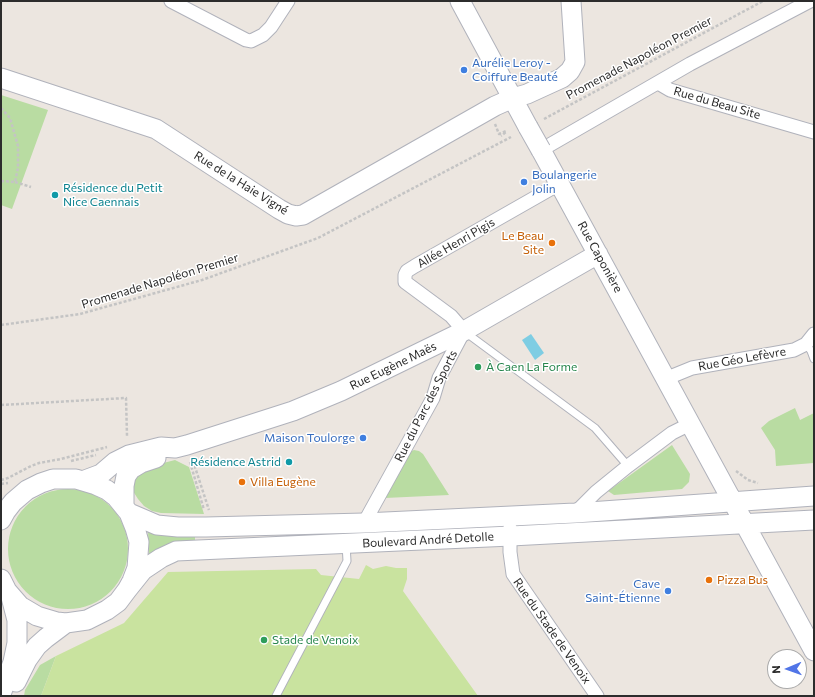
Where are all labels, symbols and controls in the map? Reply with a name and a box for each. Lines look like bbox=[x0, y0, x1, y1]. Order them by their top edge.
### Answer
street label: Promenade Napoléon Premier bbox=[564, 13, 714, 103]
place label: Aurélie Leroy - Coiffure Beauté bbox=[472, 56, 558, 84]
marker: Aurélie Leroy - Coiffure Beauté bbox=[459, 65, 469, 75]
street label: Rue du Beau Site bbox=[672, 84, 762, 122]
street label: Rue de la Haie Vigné bbox=[191, 148, 291, 218]
place label: Boulangerie Jolin bbox=[532, 168, 597, 196]
marker: Boulangerie Jolin bbox=[519, 177, 529, 187]
place label: Résidence du Petit Nice Caennais bbox=[63, 181, 163, 209]
marker: Résidence du Petit Nice Caennais bbox=[50, 190, 60, 200]
street label: Allée Henri Pigis bbox=[415, 215, 497, 271]
street label: Rue Caponière bbox=[574, 219, 626, 295]
place label: Le Beau Site bbox=[501, 229, 544, 257]
marker: Le Beau Site bbox=[547, 238, 557, 248]
street label: Promenade Napoléon Premier bbox=[80, 250, 240, 312]
street label: Rue Eugène Maës bbox=[347, 339, 439, 393]
street label: Rue Géo Lefèvre bbox=[697, 344, 787, 374]
street label: Rue du Parc des Sports bbox=[392, 348, 460, 464]
place label: À Caen La Forme bbox=[486, 360, 577, 374]
marker: À Caen La Forme bbox=[473, 362, 483, 372]
place label: Maison Toulorge bbox=[264, 431, 355, 445]
marker: Maison Toulorge bbox=[358, 433, 368, 443]
place label: Résidence Astrid bbox=[190, 455, 281, 469]
marker: Résidence Astrid bbox=[284, 457, 294, 467]
place label: Villa Eugène bbox=[250, 475, 316, 489]
marker: Villa Eugène bbox=[237, 477, 247, 487]
street label: Boulevard André Detolle bbox=[362, 529, 494, 551]
place label: Pizza Bus bbox=[717, 573, 768, 587]
street label: Rue du Stade de Venoix bbox=[510, 575, 594, 687]
marker: Pizza Bus bbox=[704, 575, 714, 585]
place label: Cave Saint-Étienne bbox=[585, 577, 660, 605]
marker: Cave Saint-Étienne bbox=[663, 586, 673, 596]
place label: Stade de Venoix bbox=[272, 633, 358, 647]
marker: Stade de Venoix bbox=[259, 635, 269, 645]
north arrow bbox=[767, 649, 807, 689]
text: N bbox=[769, 665, 782, 674]

